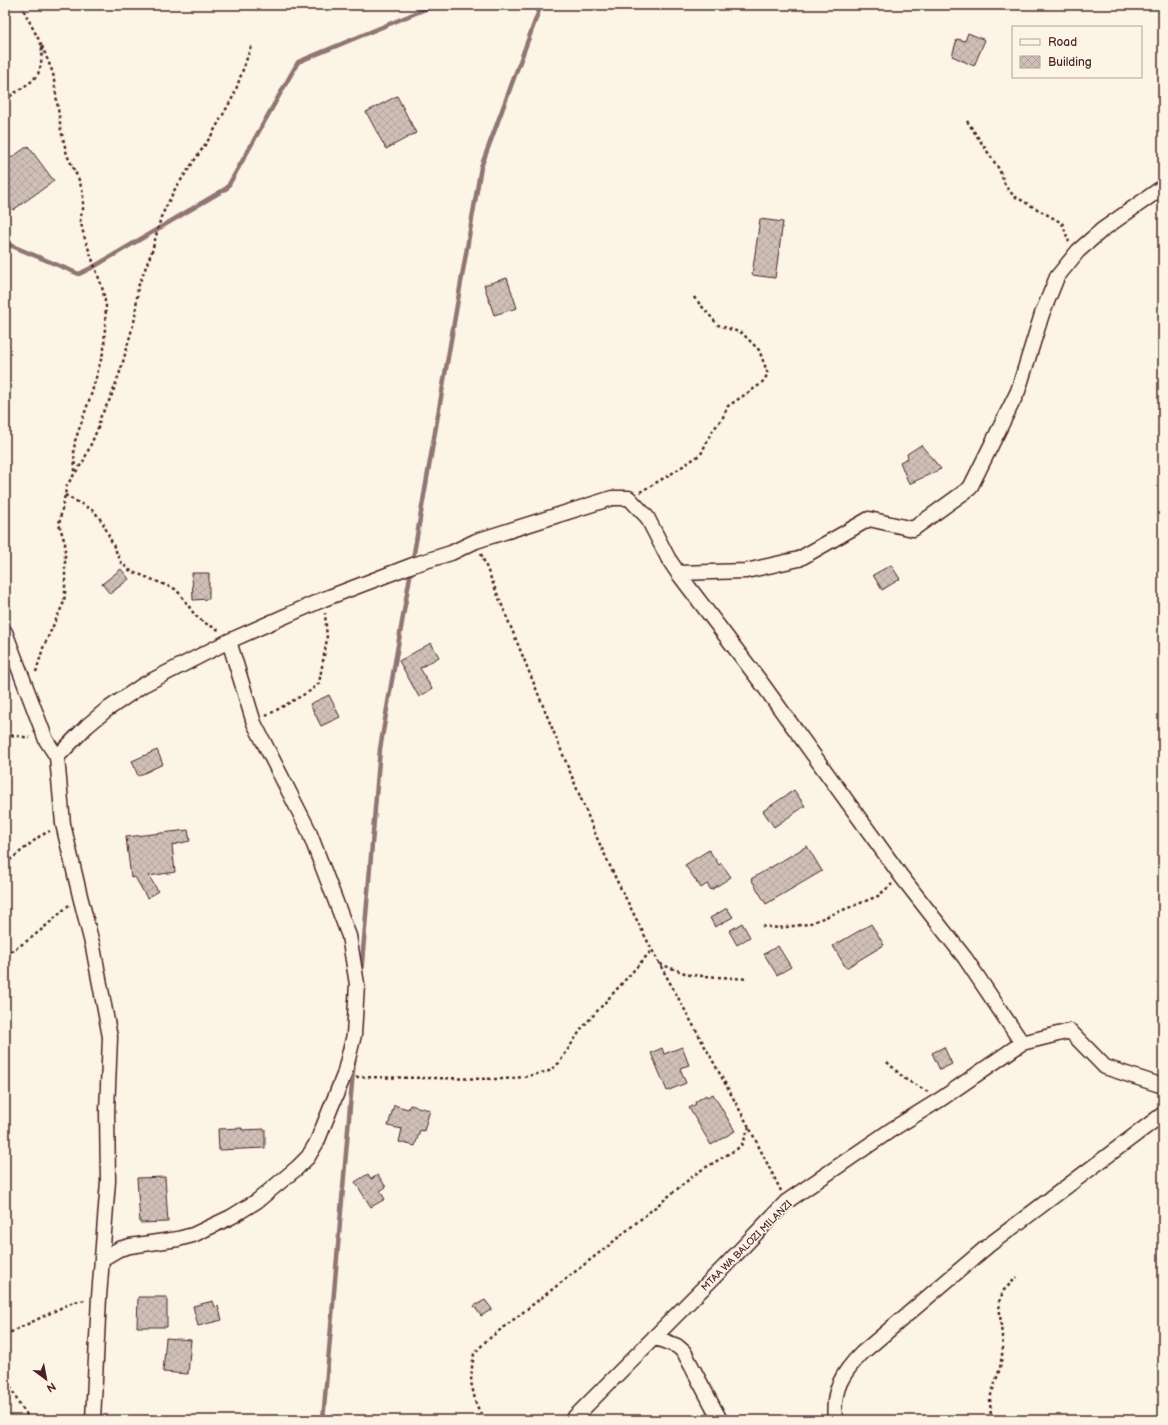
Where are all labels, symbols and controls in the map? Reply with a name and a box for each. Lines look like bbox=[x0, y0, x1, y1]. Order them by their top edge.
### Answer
legend bbox=[1012, 26, 1142, 78]
text: Road bbox=[1048, 35, 1077, 50]
text: Building bbox=[1048, 55, 1092, 70]
street label: MTAA WA BALOZI MILANZI bbox=[699, 1198, 795, 1294]
north arrow bbox=[26, 1359, 66, 1399]
text: N bbox=[44, 1379, 58, 1395]

